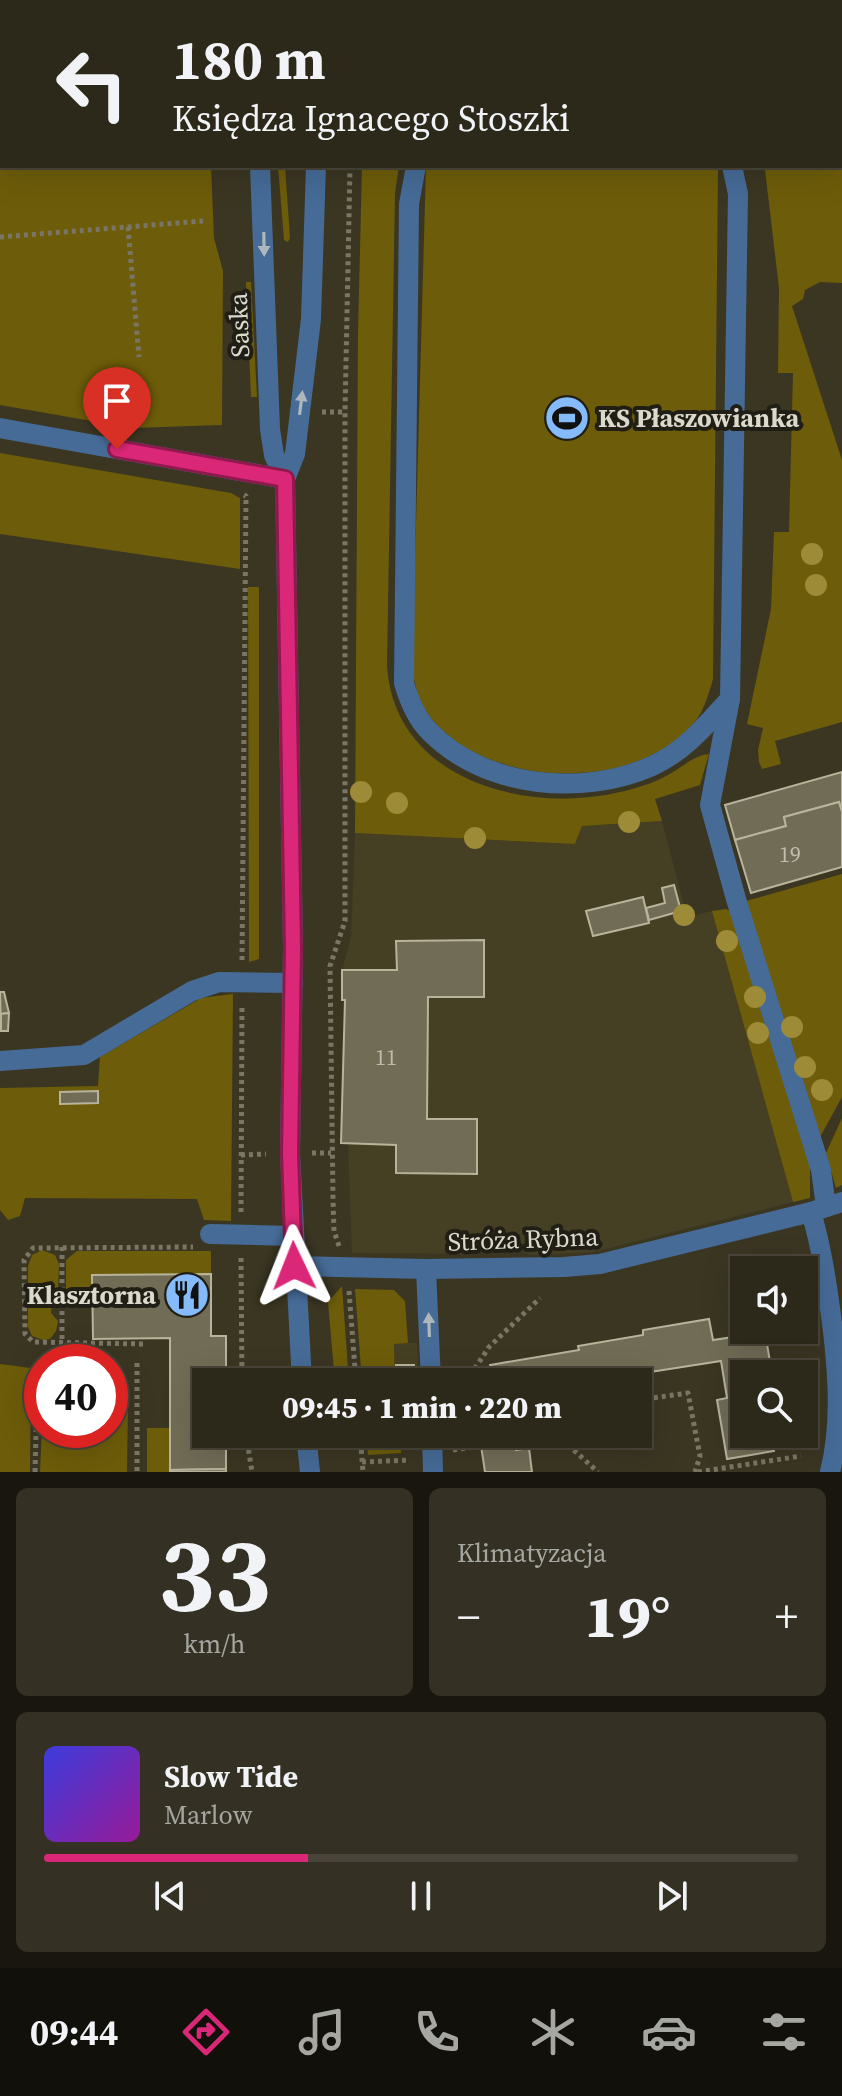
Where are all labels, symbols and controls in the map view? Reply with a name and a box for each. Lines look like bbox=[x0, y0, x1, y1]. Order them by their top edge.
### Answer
text: 180 m bbox=[172, 21, 326, 98]
icon: left bbox=[40, 32, 144, 136]
text: Księdza Ignacego Stoszki bbox=[172, 94, 570, 143]
one-way arrow bbox=[258, 232, 270, 257]
street label: Saska bbox=[220, 291, 258, 358]
pin bbox=[83, 367, 151, 449]
icon: arrive bbox=[95, 379, 139, 423]
one-way arrow bbox=[295, 390, 308, 415]
sports icon: KS Płaszowianka bbox=[543, 394, 591, 442]
place label: KS Płaszowianka bbox=[598, 400, 800, 436]
house number: 19 bbox=[779, 839, 801, 869]
house number: 11 bbox=[375, 1042, 397, 1072]
street label: Stróża Rybna bbox=[447, 1218, 600, 1260]
position arrow bbox=[252, 1224, 336, 1308]
map controls bbox=[730, 1256, 818, 1448]
button: sound bbox=[730, 1256, 818, 1344]
restaurant icon: Klasztorna bbox=[163, 1271, 211, 1319]
place label: Klasztorna bbox=[26, 1277, 156, 1313]
one-way arrow bbox=[423, 1312, 435, 1337]
speed limit sign: 40 bbox=[24, 1344, 128, 1448]
button: search bbox=[730, 1360, 818, 1448]
text: 09:45 · 1 min · 220 m bbox=[282, 1387, 562, 1428]
text: 33 bbox=[158, 1502, 271, 1645]
text: Klimatyzacja bbox=[457, 1535, 606, 1571]
text: 19° bbox=[585, 1575, 670, 1657]
text: − bbox=[457, 1586, 480, 1647]
text: + bbox=[775, 1586, 798, 1647]
text: km/h bbox=[184, 1626, 245, 1662]
text: Slow Tide bbox=[164, 1756, 298, 1797]
text: Marlow bbox=[164, 1797, 253, 1833]
icon: previous bbox=[148, 1874, 192, 1918]
icon: pause bbox=[399, 1874, 443, 1918]
icon: next bbox=[650, 1874, 694, 1918]
icon: directions bbox=[178, 2004, 234, 2060]
icon: music bbox=[294, 2004, 350, 2060]
icon: phone bbox=[409, 2004, 465, 2060]
icon: climate bbox=[525, 2004, 581, 2060]
icon: car bbox=[641, 2004, 697, 2060]
icon: filters bbox=[756, 2004, 812, 2060]
text: 09:44 bbox=[30, 2008, 119, 2057]

